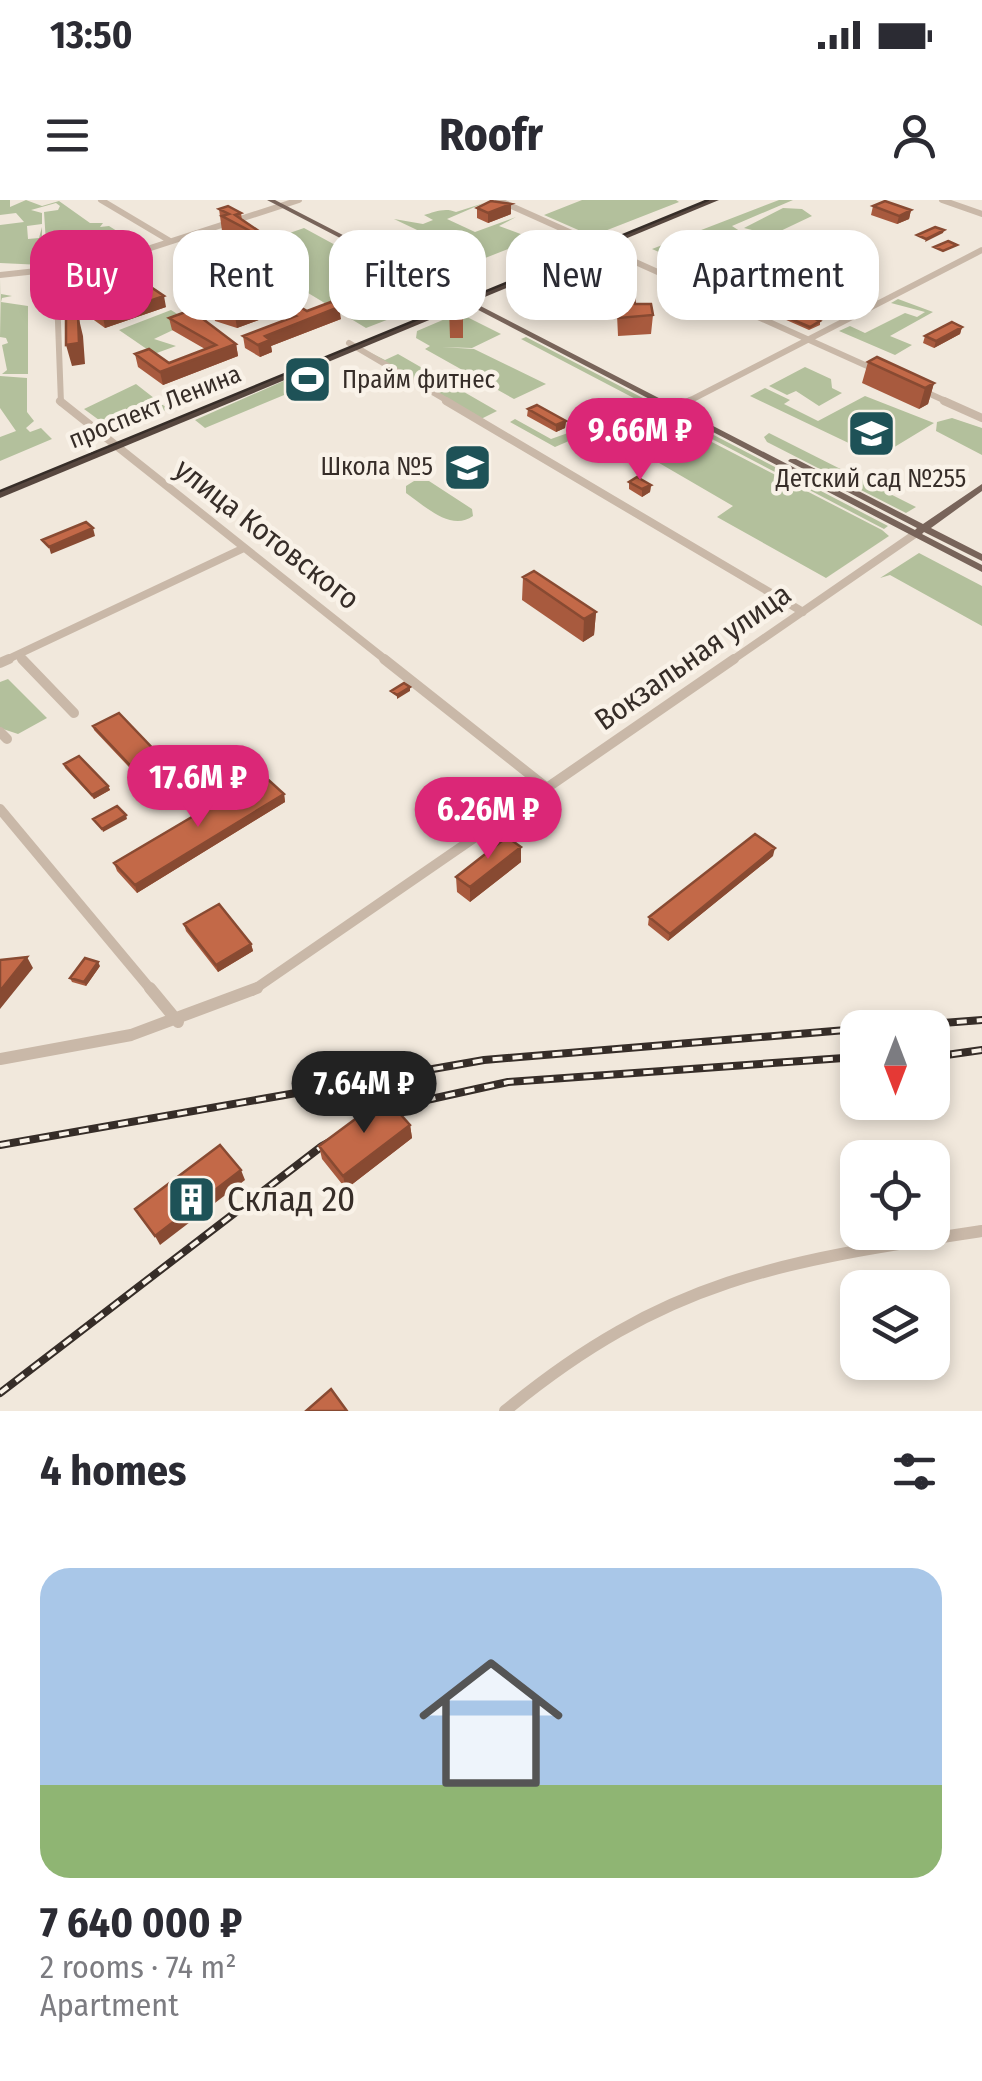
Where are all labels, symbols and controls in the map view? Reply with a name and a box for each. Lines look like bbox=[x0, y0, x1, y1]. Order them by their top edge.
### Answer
text: 13:50 bbox=[50, 12, 132, 58]
icon: menu bbox=[40, 108, 95, 163]
text: Roofr bbox=[439, 108, 543, 162]
icon: person bbox=[887, 108, 942, 163]
chip: Buy bbox=[30, 230, 153, 320]
chip: Rent bbox=[173, 230, 309, 320]
chip: Filters bbox=[329, 230, 486, 320]
chip: New bbox=[506, 230, 637, 320]
chip: Apartment bbox=[657, 230, 879, 320]
sports icon: Прайм фитнес bbox=[281, 354, 333, 406]
street label: проспект Ленина bbox=[64, 359, 246, 455]
place label: Прайм фитнес bbox=[342, 365, 496, 395]
pin: 9.66M ₽ bbox=[548, 398, 732, 483]
school or university icon: Детский сад №255 bbox=[845, 407, 897, 459]
text: 9.66M ₽ bbox=[588, 411, 692, 449]
school or university icon: Школа №5 bbox=[442, 441, 494, 493]
street label: улица Котовского bbox=[168, 451, 366, 617]
place label: Школа №5 bbox=[320, 452, 433, 482]
place label: Детский сад №255 bbox=[775, 464, 966, 494]
street label: Вокзальная улица bbox=[588, 576, 798, 738]
pin: 17.6M ₽ bbox=[106, 745, 290, 830]
text: 17.6M ₽ bbox=[149, 758, 247, 796]
pin: 6.26M ₽ bbox=[396, 777, 580, 862]
text: 6.26M ₽ bbox=[437, 790, 539, 828]
north arrow bbox=[840, 1010, 950, 1120]
map controls bbox=[840, 1010, 950, 1380]
pin: 7.64M ₽ bbox=[272, 1051, 456, 1136]
text: 7.64M ₽ bbox=[314, 1064, 414, 1102]
button: locate bbox=[840, 1140, 950, 1250]
building icon: Склад 20 bbox=[166, 1173, 218, 1225]
place label: Склад 20 bbox=[227, 1178, 355, 1220]
button: layers bbox=[840, 1270, 950, 1380]
icon: filters bbox=[887, 1444, 942, 1499]
text: 4 homes bbox=[40, 1446, 187, 1496]
icon: home bbox=[401, 1633, 581, 1813]
text: 7 640 000 ₽ bbox=[40, 1898, 242, 1948]
text: 2 rooms · 74 m² bbox=[40, 1948, 237, 1986]
text: Apartment bbox=[40, 1986, 179, 2024]

